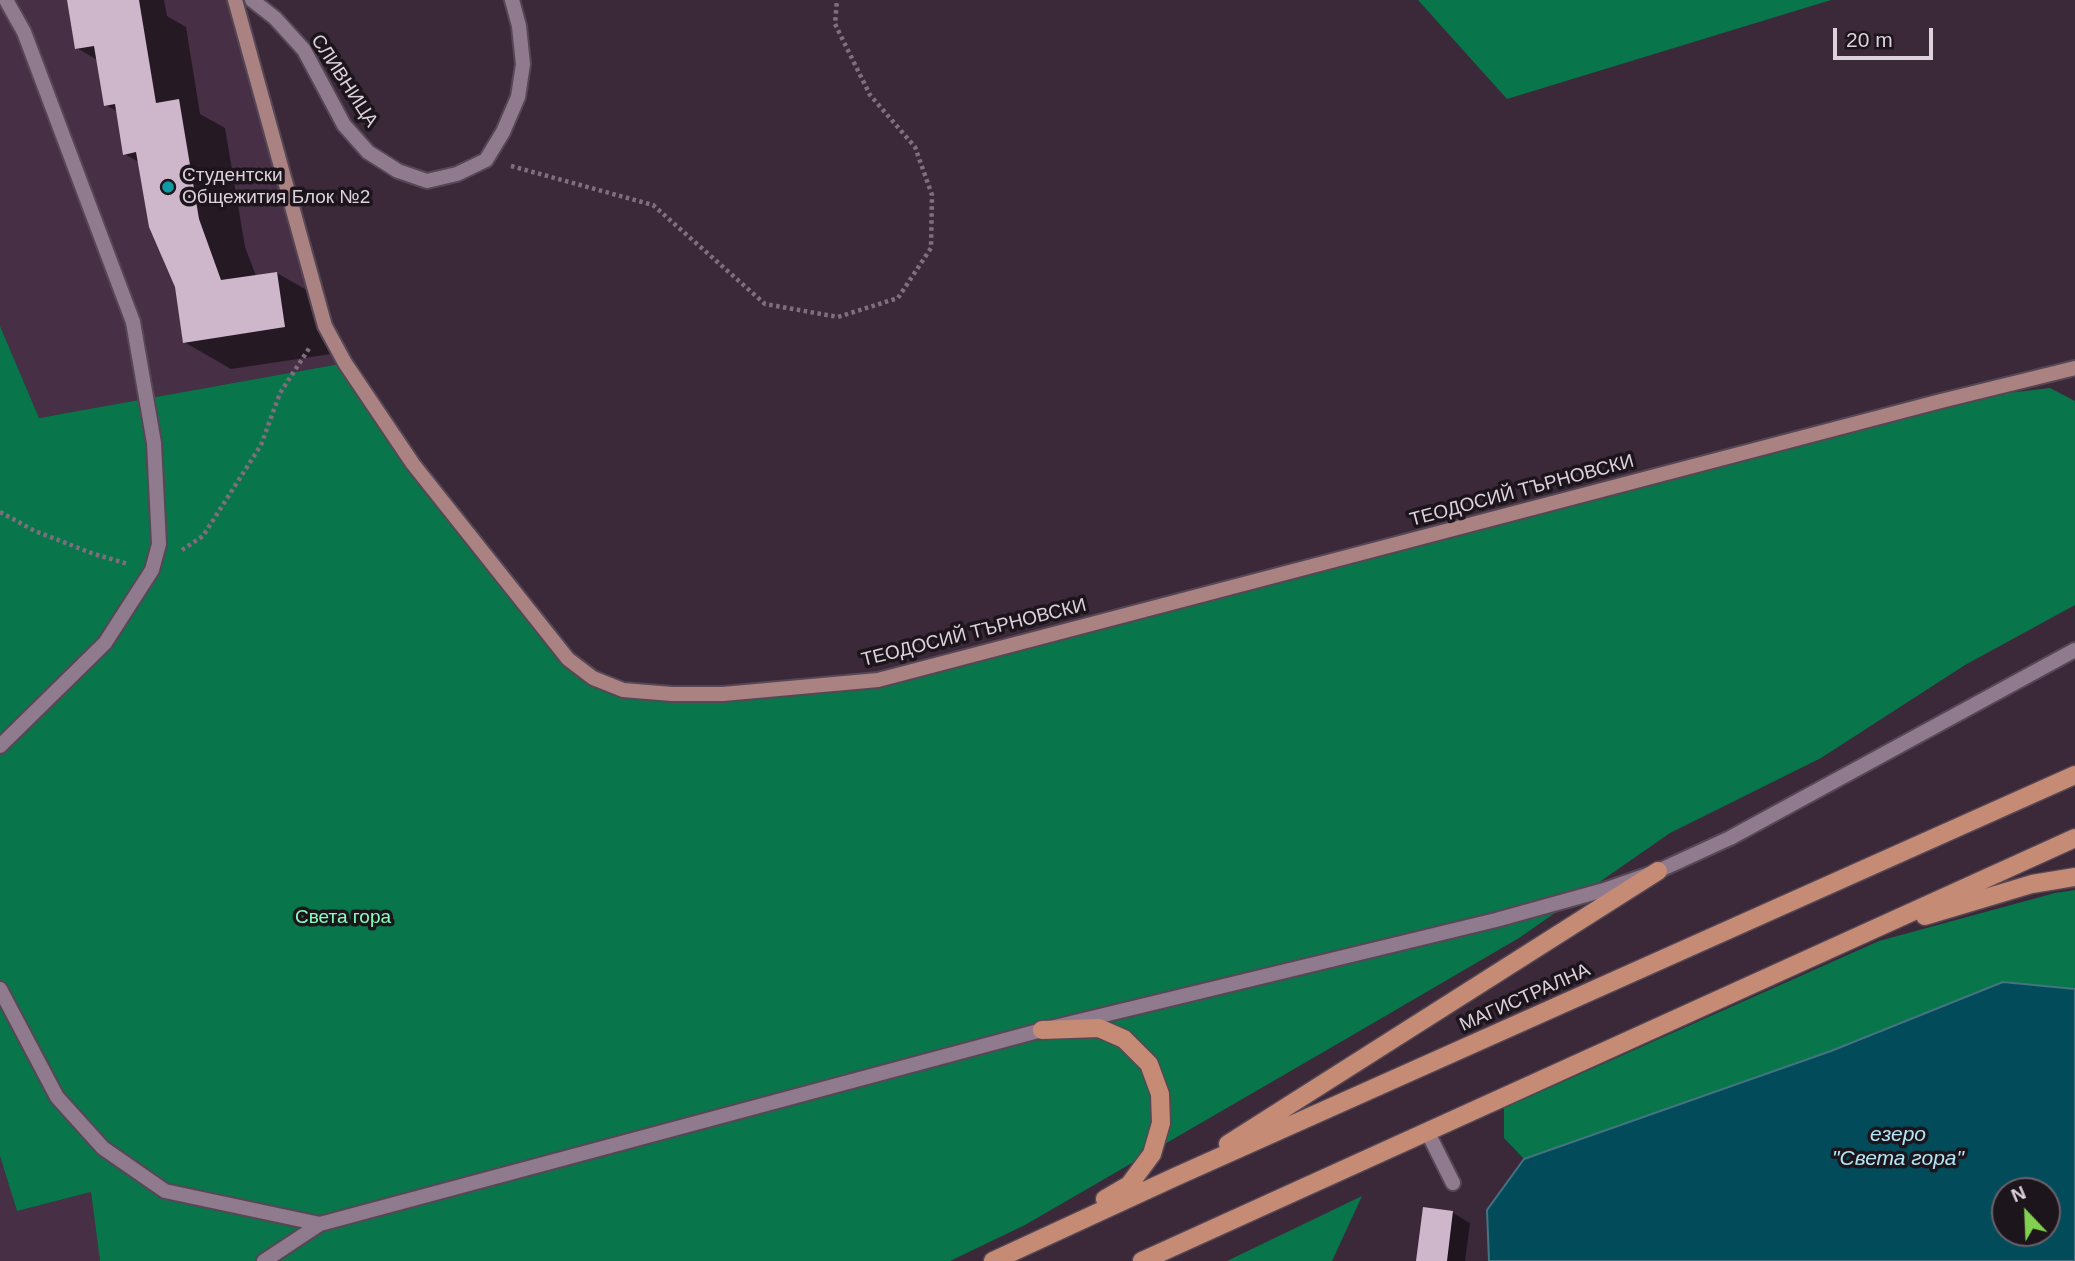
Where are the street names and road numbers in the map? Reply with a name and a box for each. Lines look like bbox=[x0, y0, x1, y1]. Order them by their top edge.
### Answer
street label: СЛИВНИЦА bbox=[306, 30, 382, 132]
street label: ТЕОДОСИЙ ТЪРНОВСКИ bbox=[1408, 450, 1636, 532]
street label: ТЕОДОСИЙ ТЪРНОВСКИ bbox=[859, 594, 1089, 672]
street label: МАГИСТРАЛНА bbox=[1456, 959, 1594, 1037]

